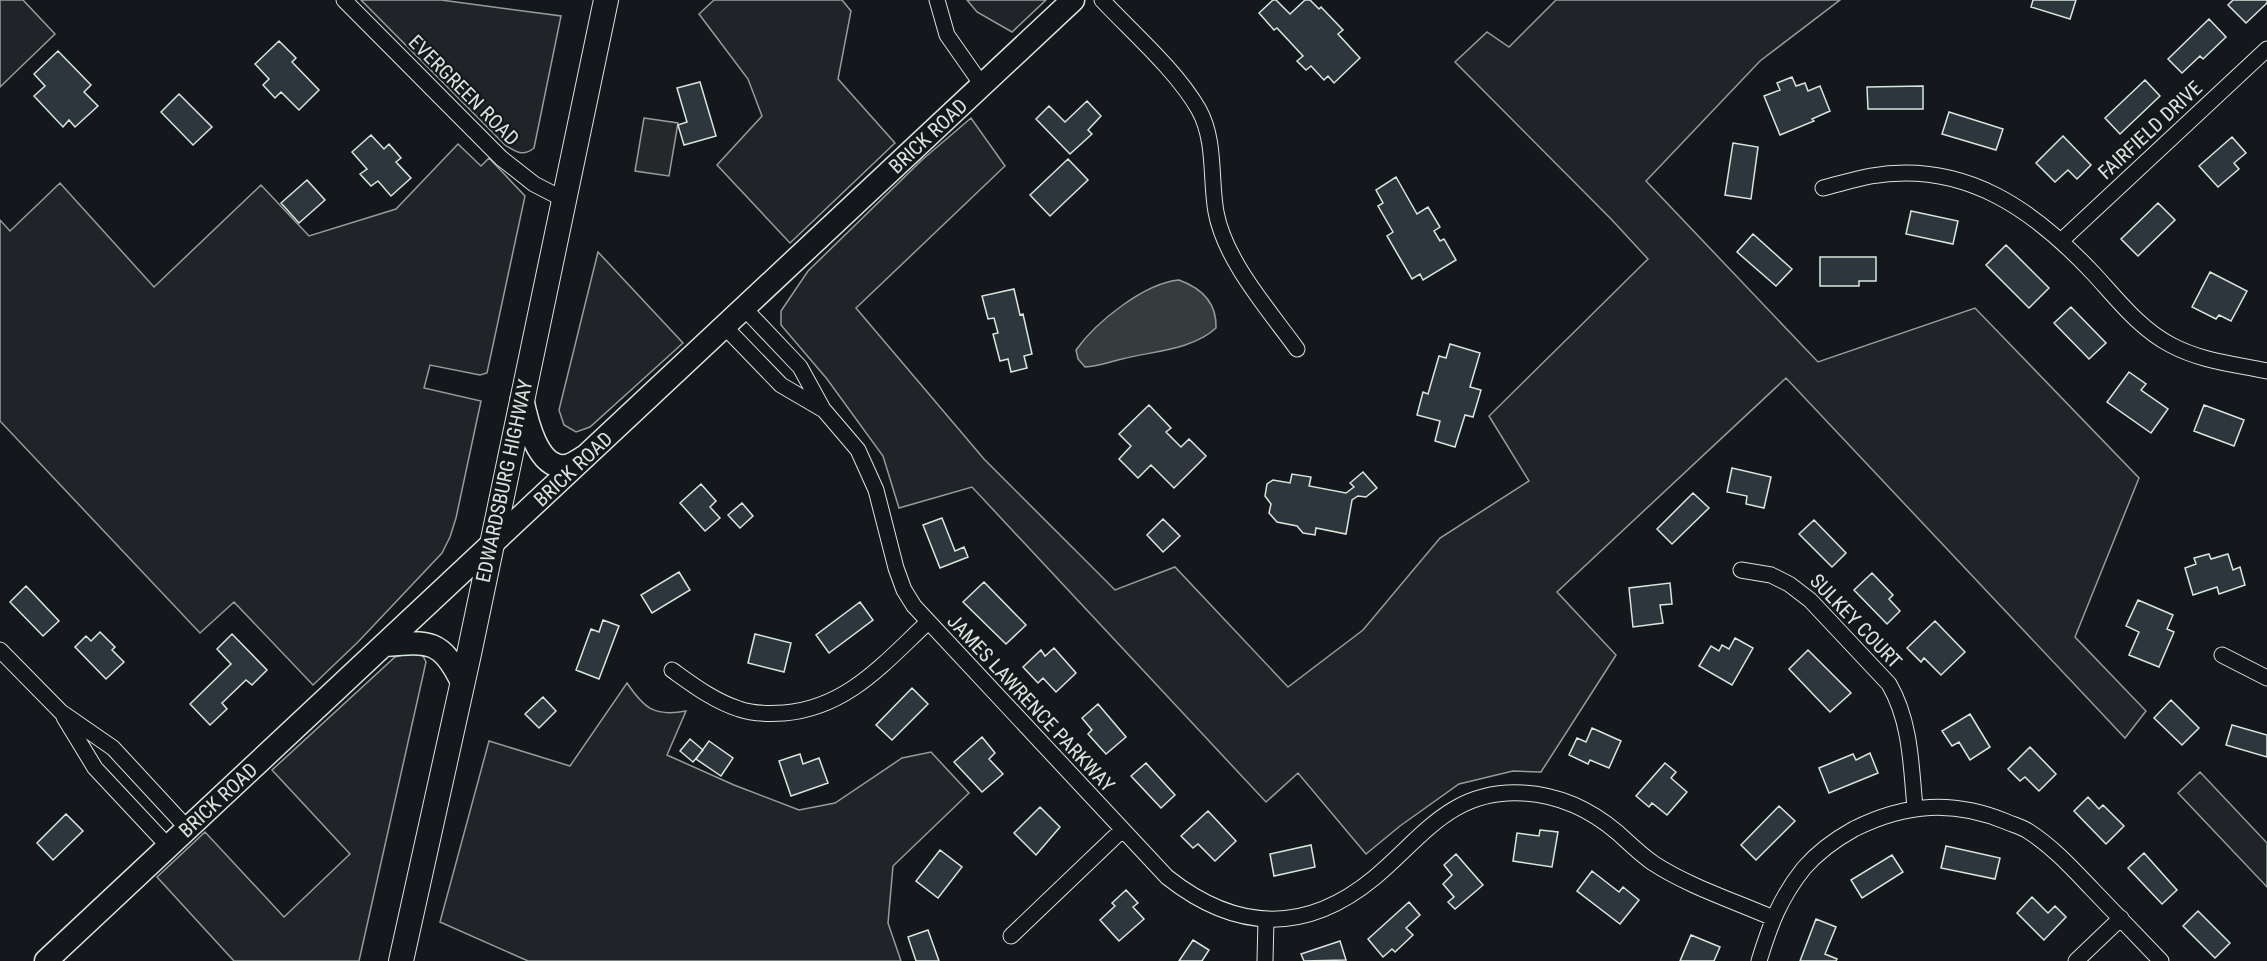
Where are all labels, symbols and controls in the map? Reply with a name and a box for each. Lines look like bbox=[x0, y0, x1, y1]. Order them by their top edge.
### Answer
street label: EVERGREEN ROAD bbox=[404, 30, 524, 150]
street label: FAIRFIELD DRIVE bbox=[2093, 76, 2207, 184]
street label: BRICK ROAD bbox=[884, 94, 972, 178]
street label: EDWARDSBURG HIGHWAY bbox=[471, 377, 537, 585]
street label: BRICK ROAD bbox=[529, 427, 617, 511]
street label: SULKEY COURT bbox=[1805, 569, 1907, 673]
street label: JAMES LAWRENCE PARKWAY bbox=[942, 609, 1120, 797]
street label: BRICK ROAD bbox=[174, 758, 262, 842]

